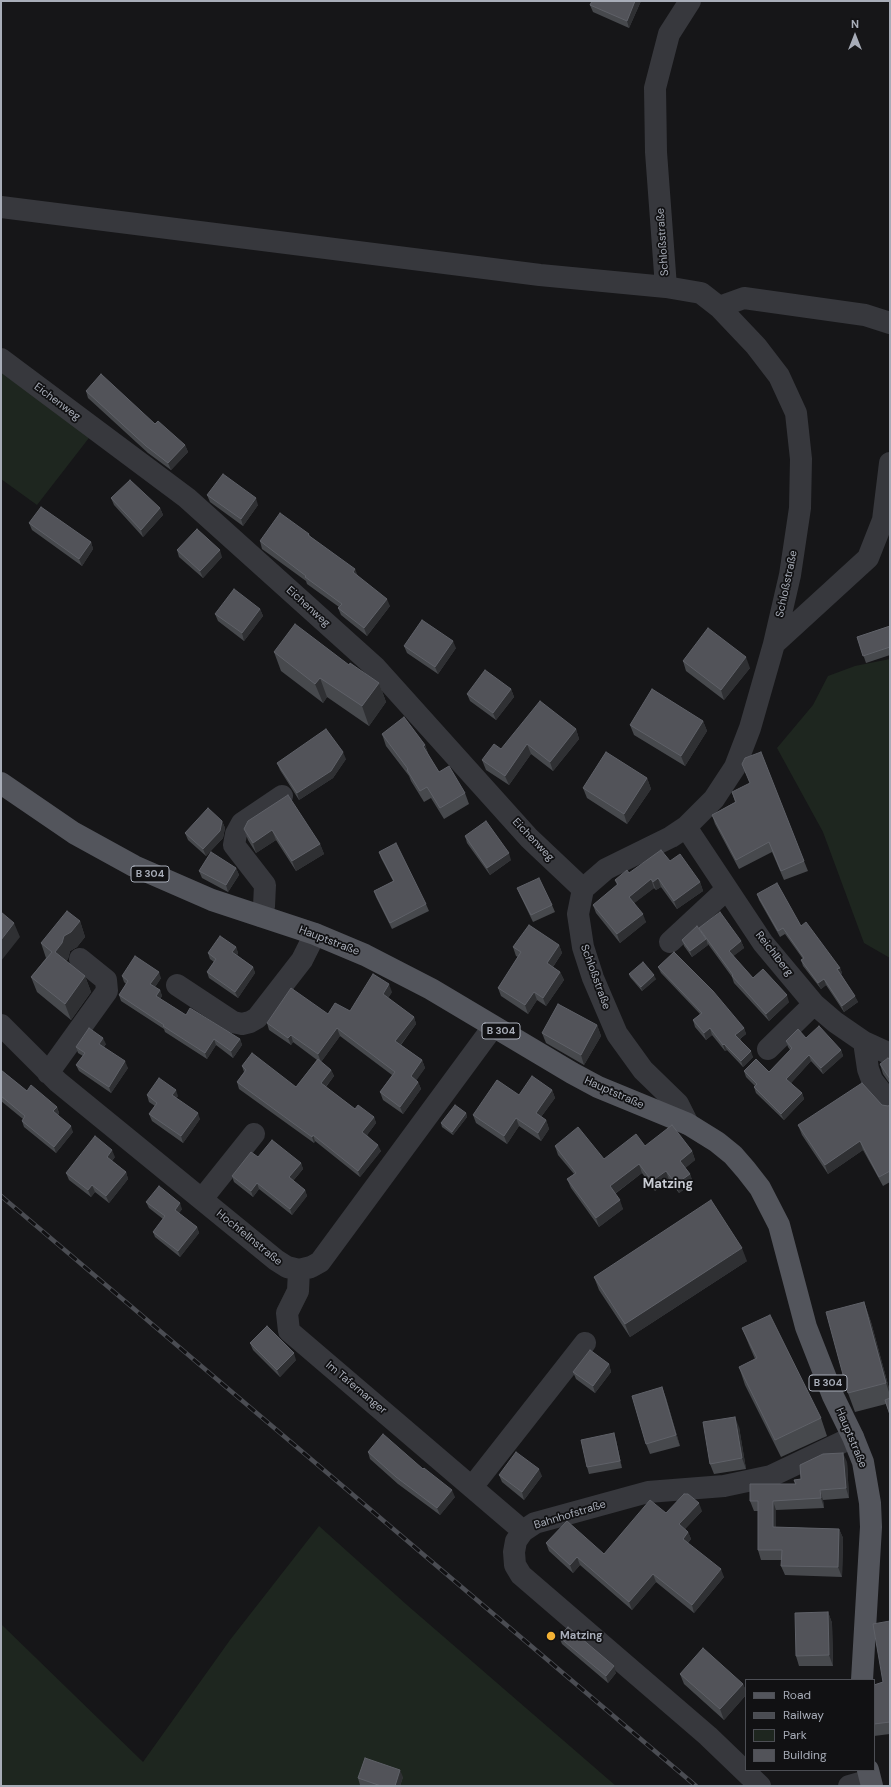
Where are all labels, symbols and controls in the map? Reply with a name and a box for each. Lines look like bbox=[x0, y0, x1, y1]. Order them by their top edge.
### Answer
north arrow bbox=[835, 16, 875, 56]
text: N bbox=[851, 17, 859, 31]
street label: Schloßstraße bbox=[654, 208, 672, 276]
street label: Eichenweg bbox=[31, 380, 83, 424]
street label: Schloßstraße bbox=[773, 549, 801, 619]
street label: Eichenweg bbox=[283, 584, 333, 630]
street label: Eichenweg bbox=[509, 816, 557, 864]
road number: B 304 bbox=[131, 866, 169, 882]
street label: Hauptstraße bbox=[297, 923, 361, 959]
street label: Reichlberg bbox=[752, 929, 796, 979]
street label: Schloßstraße bbox=[577, 943, 613, 1011]
road number: B 304 bbox=[482, 1023, 520, 1039]
street label: Hauptstraße bbox=[582, 1074, 646, 1112]
district label: Matzing bbox=[643, 1177, 693, 1193]
street label: Hochfellnstraße bbox=[214, 1207, 284, 1269]
street label: Im Tafernanger bbox=[323, 1359, 389, 1417]
road number: B 304 bbox=[809, 1375, 847, 1391]
street label: Hauptstraße bbox=[832, 1406, 870, 1470]
street label: Bahnhofstraße bbox=[532, 1498, 608, 1532]
place label: Matzing bbox=[560, 1629, 603, 1643]
marker: Matzing bbox=[545, 1630, 557, 1642]
legend bbox=[745, 1679, 875, 1771]
text: Road bbox=[783, 1687, 811, 1703]
text: Railway bbox=[783, 1707, 824, 1723]
text: Park bbox=[783, 1727, 807, 1743]
text: Building bbox=[783, 1747, 827, 1763]

